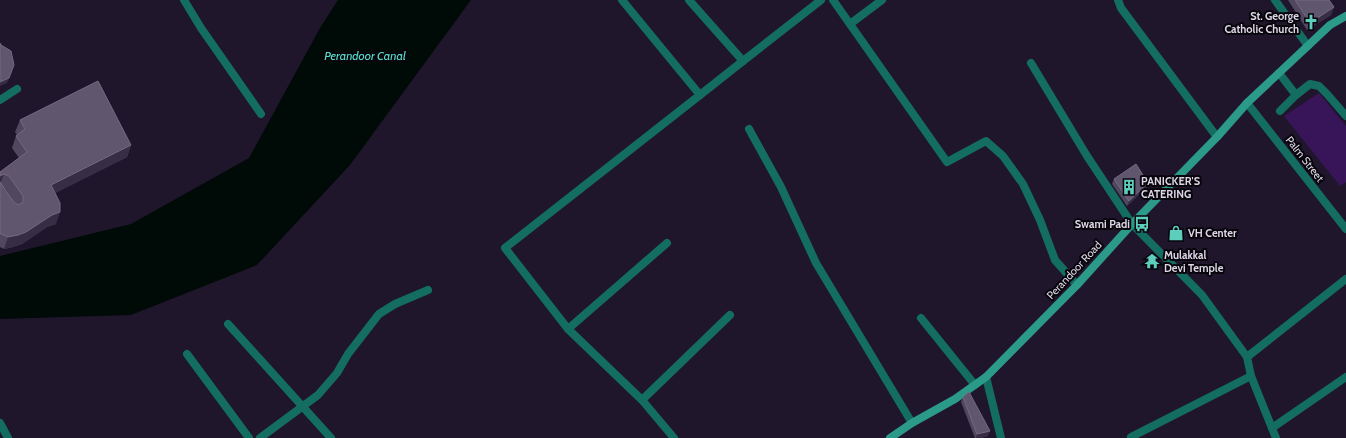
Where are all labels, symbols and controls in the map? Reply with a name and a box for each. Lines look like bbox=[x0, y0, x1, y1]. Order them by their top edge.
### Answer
place label: St. George Catholic Church bbox=[1224, 9, 1299, 36]
church icon: St. George Catholic Church bbox=[1302, 13, 1320, 31]
water label: Perandoor Canal bbox=[324, 48, 406, 63]
street label: Palm Street bbox=[1283, 133, 1327, 185]
place label: PANICKER'S CATERING bbox=[1141, 174, 1201, 201]
building icon: PANICKER'S CATERING bbox=[1120, 178, 1138, 196]
bus stop icon: Swami Padi bbox=[1133, 215, 1151, 233]
place label: Swami Padi bbox=[1075, 217, 1130, 231]
shop icon: VH Center bbox=[1167, 224, 1185, 242]
place label: VH Center bbox=[1188, 226, 1237, 240]
street label: Perandoor Road bbox=[1043, 238, 1105, 302]
place label: Mulakkal Devi Temple bbox=[1164, 248, 1224, 275]
temple icon: Mulakkal Devi Temple bbox=[1143, 252, 1161, 270]

